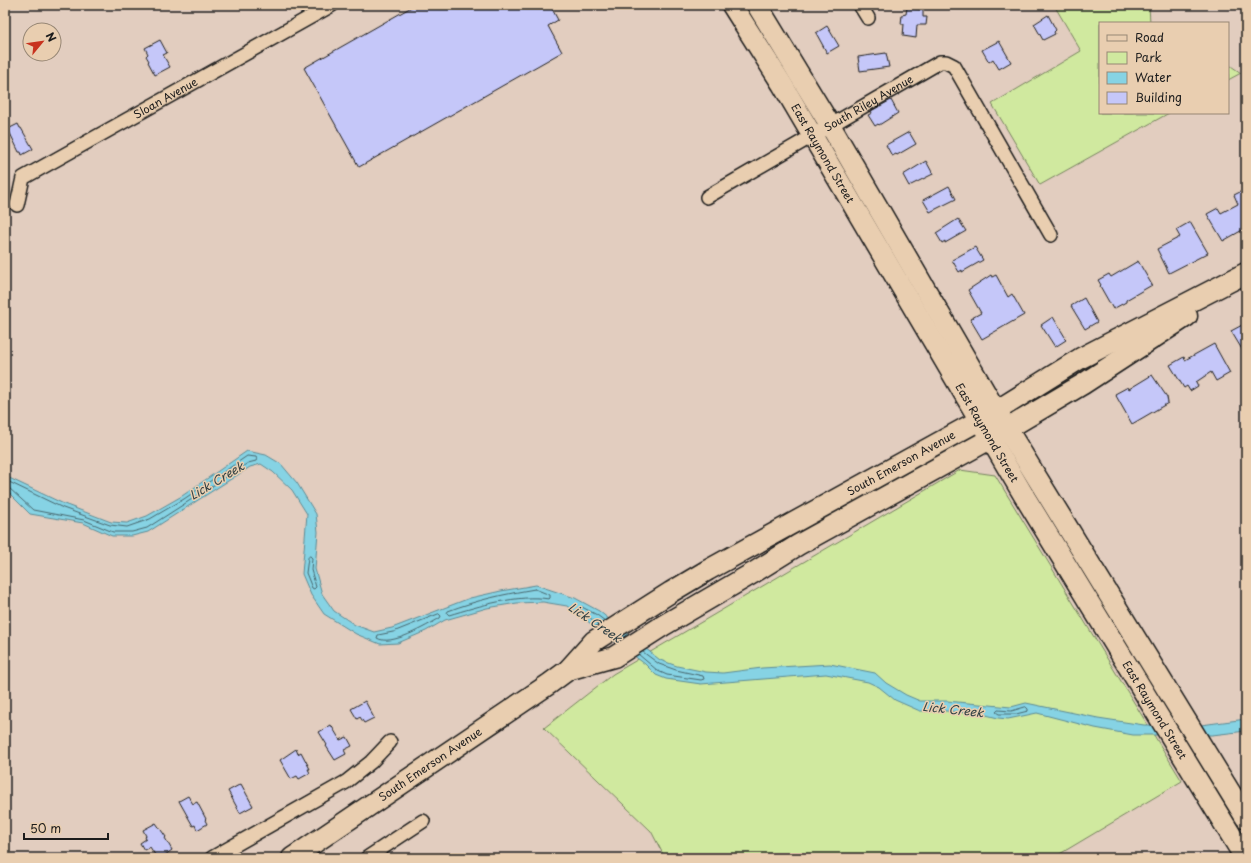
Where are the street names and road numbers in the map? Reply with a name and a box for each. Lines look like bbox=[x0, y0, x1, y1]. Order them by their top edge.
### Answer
street label: South Riley Avenue bbox=[821, 70, 916, 135]
street label: Sloan Avenue bbox=[130, 73, 201, 123]
street label: East Raymond Street bbox=[787, 100, 859, 206]
street label: East Raymond Street bbox=[952, 380, 1023, 485]
street label: South Emerson Avenue bbox=[844, 426, 958, 500]
street label: East Raymond Street bbox=[1119, 657, 1192, 762]
street label: South Emerson Avenue bbox=[375, 723, 485, 805]

